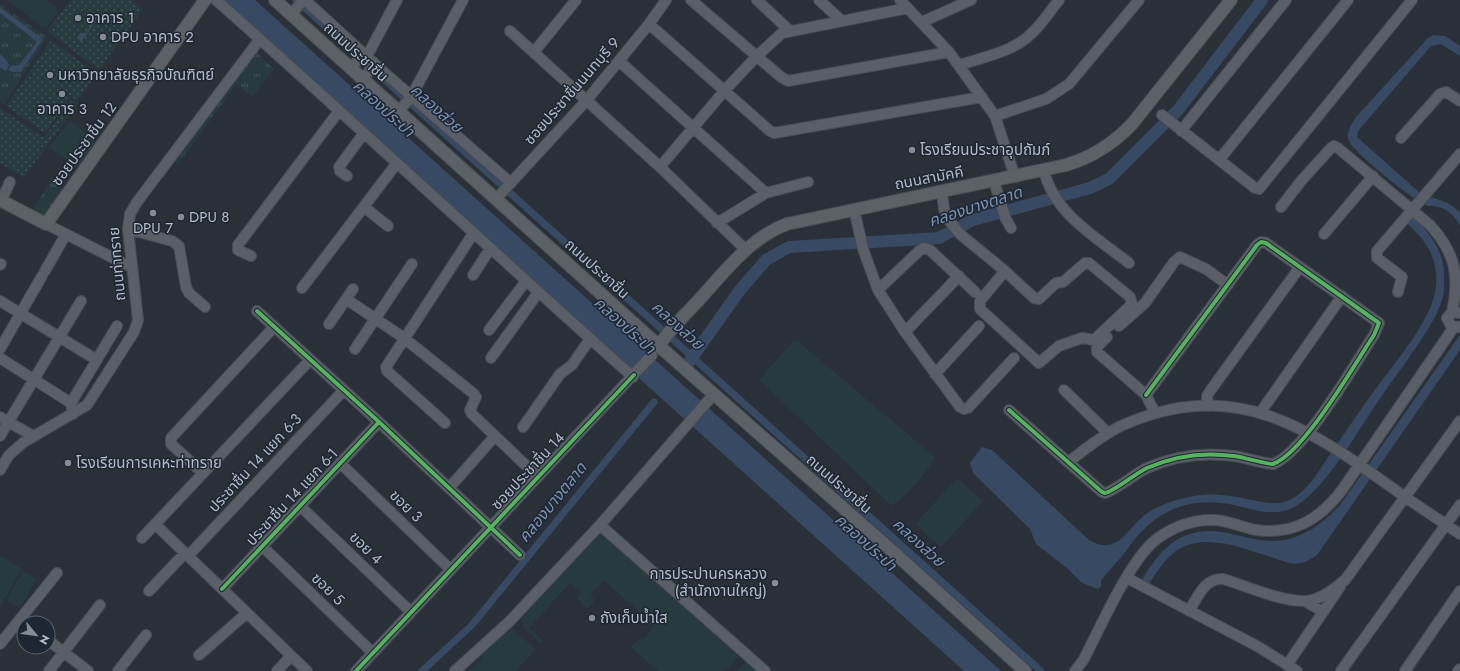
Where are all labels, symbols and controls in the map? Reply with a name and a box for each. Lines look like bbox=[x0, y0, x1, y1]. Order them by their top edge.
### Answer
place label: อาคาร 1 bbox=[86, 7, 135, 29]
marker: อาคาร 1 bbox=[73, 13, 83, 23]
street label: ถนนประชาชื่น bbox=[319, 17, 393, 87]
place label: DPU อาคาร 2 bbox=[111, 26, 194, 48]
marker: DPU อาคาร 2 bbox=[98, 32, 108, 42]
street label: ซอยประชาชื่นนนทบุรี 9 bbox=[519, 32, 625, 150]
place label: มหาวิทยาลัยธุรกิจบัณฑิตย์ bbox=[58, 64, 214, 86]
marker: มหาวิทยาลัยธุรกิจบัณฑิตย์ bbox=[45, 70, 55, 80]
water label: คลองประปา bbox=[348, 74, 421, 143]
water label: คลองส่วย bbox=[405, 79, 469, 139]
marker: อาคาร 3 bbox=[57, 89, 67, 99]
place label: อาคาร 3 bbox=[37, 98, 87, 120]
street label: ซอยประชาชื่น 12 bbox=[46, 98, 122, 190]
place label: โรงเรียนประชาอุปถัมภ์ bbox=[920, 139, 1050, 161]
marker: โรงเรียนประชาอุปถัมภ์ bbox=[907, 145, 917, 155]
street label: ถนนสามัคคี bbox=[893, 161, 965, 195]
water label: คลองบางตลาด bbox=[925, 180, 1026, 232]
place label: DPU 8 bbox=[189, 206, 230, 228]
marker: DPU 7 bbox=[148, 208, 158, 218]
marker: DPU 8 bbox=[176, 212, 186, 222]
place label: DPU 7 bbox=[133, 217, 173, 239]
street label: ถนนท่าทราย bbox=[103, 226, 131, 302]
street label: ถนนประชาชื่น bbox=[560, 234, 634, 304]
water label: คลองประปา bbox=[589, 291, 662, 360]
water label: คลองส่วย bbox=[646, 296, 710, 356]
street label: ประชาชื่น 14 แยก 6-3 bbox=[203, 409, 307, 517]
street label: ซอยประชาชื่น 14 bbox=[486, 427, 570, 515]
street label: ประชาชื่น 14 แยก 6-1 bbox=[241, 443, 343, 551]
street label: ถนนประชาชื่น bbox=[801, 449, 877, 519]
place label: โรงเรียนการเคหะท่าทราย bbox=[76, 452, 222, 474]
water label: คลองบางตลาด bbox=[513, 456, 593, 547]
marker: โรงเรียนการเคหะท่าทราย bbox=[63, 458, 73, 468]
street label: ขอย 3 bbox=[385, 485, 427, 527]
water label: คลองประปา bbox=[830, 508, 903, 577]
water label: คลองส่วย bbox=[887, 513, 951, 573]
street label: ขอย 4 bbox=[344, 527, 388, 570]
place label: การประปานครหลวง (สำนักงานใหญ่) bbox=[649, 563, 767, 602]
street label: ฃอย 5 bbox=[306, 568, 350, 610]
marker: การประปานครหลวง (สำนักงานใหญ่) bbox=[770, 578, 780, 588]
place label: ถังเก็บน้ำใส bbox=[600, 607, 668, 629]
marker: ถังเก็บน้ำใส bbox=[587, 613, 597, 623]
north arrow bbox=[16, 615, 56, 655]
text: N bbox=[36, 632, 54, 648]

